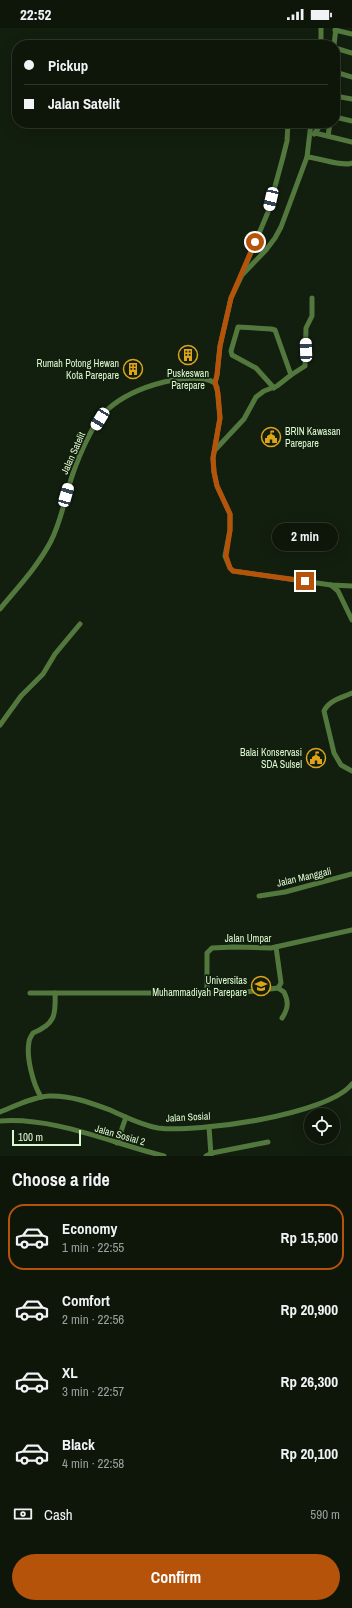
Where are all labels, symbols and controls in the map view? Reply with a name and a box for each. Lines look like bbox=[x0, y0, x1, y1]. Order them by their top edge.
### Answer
text: 22:52 bbox=[20, 4, 51, 25]
text: Pickup bbox=[48, 55, 88, 76]
text: Jalan Satelit bbox=[48, 93, 120, 114]
car bbox=[262, 186, 280, 212]
route start bbox=[246, 233, 264, 251]
car bbox=[300, 338, 312, 362]
building icon: Puskeswan Parepare bbox=[177, 344, 199, 366]
place label: Rumah Potong Hewan Kota Parepare bbox=[37, 357, 119, 382]
building icon: Rumah Potong Hewan Kota Parepare bbox=[122, 358, 144, 380]
place label: Puskeswan Parepare bbox=[167, 367, 209, 392]
car bbox=[89, 406, 111, 432]
place label: BRIN Kawasan Parepare bbox=[285, 425, 341, 450]
public building icon: BRIN Kawasan Parepare bbox=[260, 426, 282, 448]
street label: Jalan Satelit bbox=[58, 429, 88, 476]
car bbox=[57, 482, 75, 508]
callout: 2 min bbox=[272, 523, 338, 551]
text: 2 min bbox=[291, 528, 319, 545]
route end bbox=[296, 572, 314, 590]
place label: Balai Konservasi SDA Sulsel bbox=[240, 746, 302, 771]
public building icon: Balai Konservasi SDA Sulsel bbox=[305, 747, 327, 769]
street label: Jalan Manggali bbox=[275, 864, 333, 890]
street label: Jalan Umpar bbox=[225, 932, 272, 945]
place label: Universitas Muhammadiyah Parepare bbox=[152, 974, 247, 999]
school or university icon: Universitas Muhammadiyah Parepare bbox=[250, 975, 272, 997]
map controls bbox=[304, 1108, 340, 1144]
button: locate bbox=[304, 1108, 340, 1144]
street label: Jalan Sosial bbox=[165, 1109, 211, 1125]
street label: Jalan Sosial 2 bbox=[93, 1122, 147, 1148]
scale bar bbox=[12, 1128, 81, 1147]
text: 100 m bbox=[18, 1130, 43, 1144]
text: Choose a ride bbox=[12, 1167, 110, 1192]
text: Economy bbox=[62, 1218, 117, 1239]
icon: car bbox=[14, 1219, 50, 1255]
text: Rp 15,500 bbox=[281, 1227, 338, 1248]
text: 1 min · 22:55 bbox=[62, 1239, 124, 1256]
text: Comfort bbox=[62, 1290, 110, 1311]
icon: car bbox=[14, 1291, 50, 1327]
text: Rp 20,900 bbox=[281, 1299, 338, 1320]
text: 2 min · 22:56 bbox=[62, 1311, 124, 1328]
text: XL bbox=[62, 1362, 78, 1383]
icon: car bbox=[14, 1363, 50, 1399]
text: Rp 26,300 bbox=[281, 1371, 338, 1392]
text: 3 min · 22:57 bbox=[62, 1383, 124, 1400]
text: Black bbox=[62, 1434, 95, 1455]
icon: car bbox=[14, 1435, 50, 1471]
text: Rp 20,100 bbox=[281, 1443, 338, 1464]
text: 4 min · 22:58 bbox=[62, 1455, 124, 1472]
icon: cash bbox=[12, 1503, 34, 1525]
text: Cash bbox=[44, 1504, 73, 1525]
text: 590 m bbox=[310, 1506, 340, 1523]
button: Confirm bbox=[12, 1554, 340, 1600]

